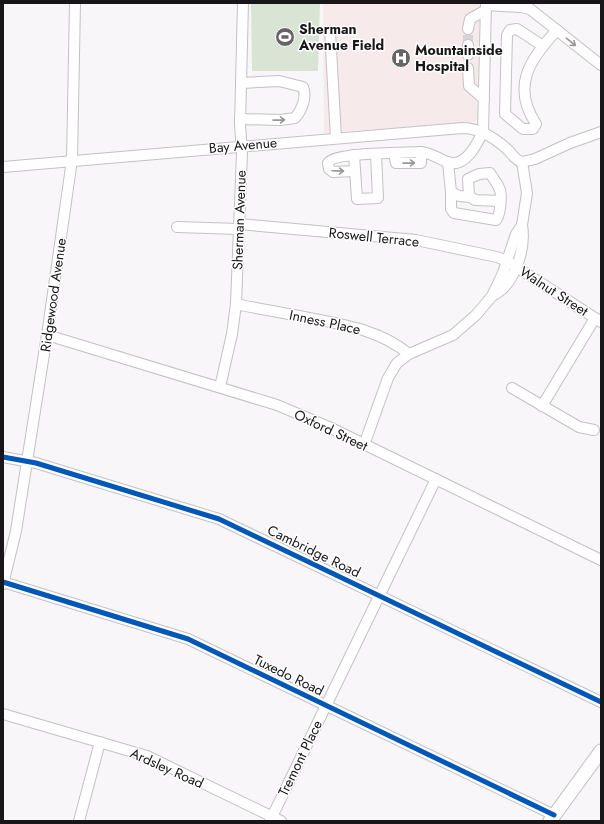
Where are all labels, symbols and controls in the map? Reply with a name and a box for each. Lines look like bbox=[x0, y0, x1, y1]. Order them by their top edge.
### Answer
place label: Sherman Avenue Field bbox=[298, 19, 384, 55]
sports icon: Sherman Avenue Field bbox=[274, 26, 296, 48]
one-way arrow bbox=[566, 37, 577, 46]
place label: Mountainside Hospital bbox=[415, 40, 503, 76]
hospital icon: Mountainside Hospital bbox=[390, 47, 412, 69]
one-way arrow bbox=[272, 116, 285, 124]
street label: Bay Avenue bbox=[208, 132, 278, 158]
one-way arrow bbox=[402, 159, 415, 167]
one-way arrow bbox=[331, 167, 344, 175]
street label: Sherman Avenue bbox=[227, 170, 251, 270]
street label: Roswell Terrace bbox=[328, 222, 420, 252]
street label: Ridgewood Avenue bbox=[35, 237, 71, 353]
street label: Walnut Street bbox=[516, 261, 593, 321]
street label: Inness Place bbox=[288, 305, 362, 339]
street label: Oxford Street bbox=[291, 404, 372, 456]
street label: Cambridge Road bbox=[264, 520, 364, 582]
street label: Tuxedo Road bbox=[251, 649, 327, 701]
street label: Tremont Place bbox=[273, 717, 327, 799]
street label: Ardsley Road bbox=[127, 743, 207, 793]

